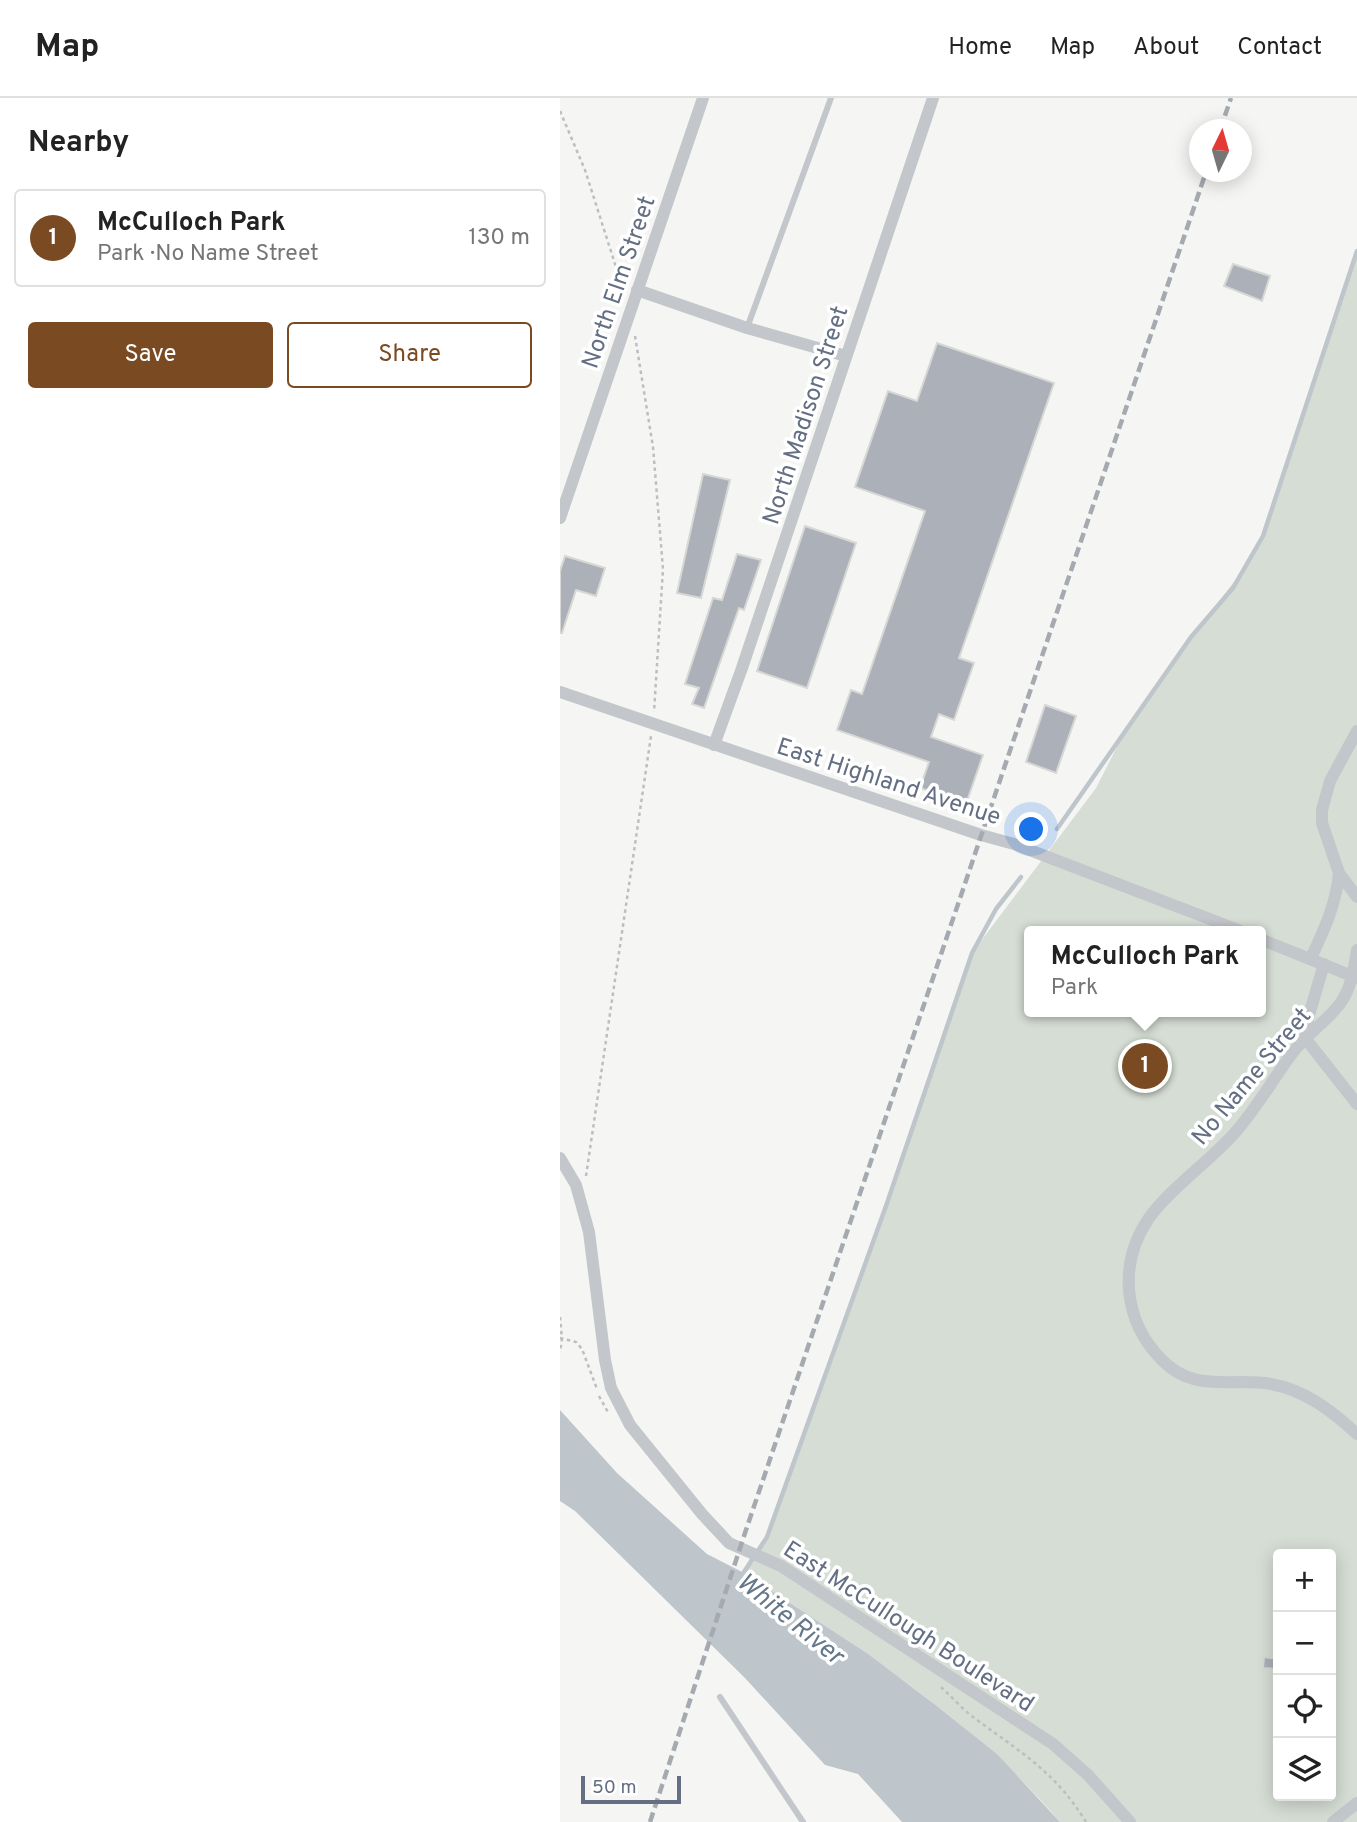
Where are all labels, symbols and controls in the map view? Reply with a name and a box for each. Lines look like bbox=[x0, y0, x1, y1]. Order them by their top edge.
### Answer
text: Map bbox=[35, 27, 99, 69]
text: Home bbox=[948, 33, 1012, 63]
text: Map bbox=[1050, 33, 1095, 63]
text: About bbox=[1133, 33, 1199, 63]
text: Contact bbox=[1237, 33, 1322, 63]
north arrow bbox=[1189, 119, 1252, 182]
text: Nearby bbox=[28, 125, 129, 162]
street label: North Elm Street bbox=[576, 192, 663, 373]
text: McCulloch Park bbox=[97, 207, 286, 240]
text: 1 bbox=[48, 224, 58, 253]
text: 130 m bbox=[468, 224, 530, 253]
text: Park · No Name Street bbox=[97, 240, 319, 269]
street label: North Madison Street bbox=[757, 302, 856, 529]
button: Save bbox=[28, 322, 273, 388]
button: Share bbox=[287, 322, 532, 388]
street label: East Highland Avenue bbox=[772, 732, 1004, 833]
your location bbox=[1014, 812, 1048, 846]
popup bbox=[1024, 926, 1266, 1017]
text: McCulloch Park bbox=[1051, 941, 1239, 974]
text: Park bbox=[1051, 974, 1098, 1003]
street label: No Name Street bbox=[1186, 1002, 1319, 1152]
pin: 1 bbox=[1122, 1040, 1168, 1092]
street label: East McCullough Boulevard bbox=[777, 1535, 1039, 1720]
map controls bbox=[1273, 1549, 1336, 1801]
button: + bbox=[1273, 1549, 1336, 1612]
water label: White River bbox=[729, 1567, 851, 1675]
button: − bbox=[1273, 1612, 1336, 1675]
button: locate bbox=[1273, 1675, 1336, 1738]
button: layers bbox=[1273, 1738, 1336, 1801]
scale bar bbox=[581, 1773, 681, 1805]
text: 50 m bbox=[592, 1776, 637, 1800]

